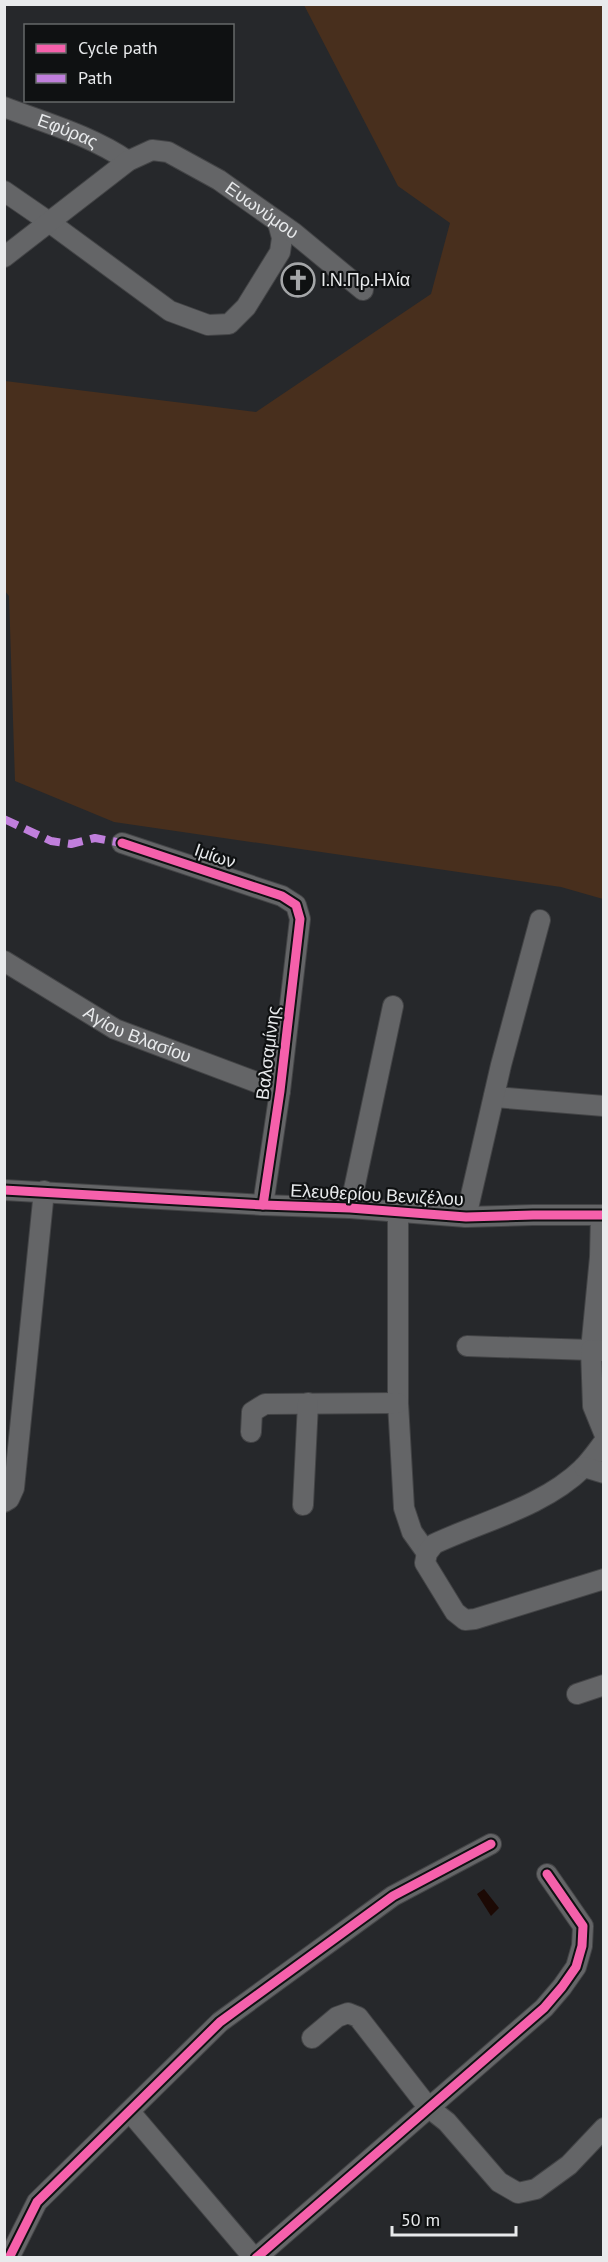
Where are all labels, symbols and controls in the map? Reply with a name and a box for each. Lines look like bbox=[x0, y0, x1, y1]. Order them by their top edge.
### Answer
legend bbox=[24, 24, 234, 102]
text: Cycle path bbox=[78, 36, 158, 59]
text: Path bbox=[78, 66, 112, 89]
street label: Εφύρας bbox=[35, 108, 102, 153]
street label: Ευωνύμου bbox=[221, 176, 303, 244]
church icon: Ι.Ν.Πρ.Ηλία bbox=[280, 262, 316, 298]
place label: Ι.Ν.Πρ.Ηλία bbox=[321, 268, 410, 291]
street label: Ιμίων bbox=[192, 838, 239, 873]
street label: Αγίου Βλασίου bbox=[79, 1001, 195, 1068]
street label: Βαλσαμίνης bbox=[250, 1004, 285, 1101]
street label: Ελευθερίου Βενιζέλου bbox=[290, 1178, 464, 1211]
scale bar bbox=[392, 2199, 516, 2237]
text: 50 m bbox=[401, 2208, 440, 2231]

